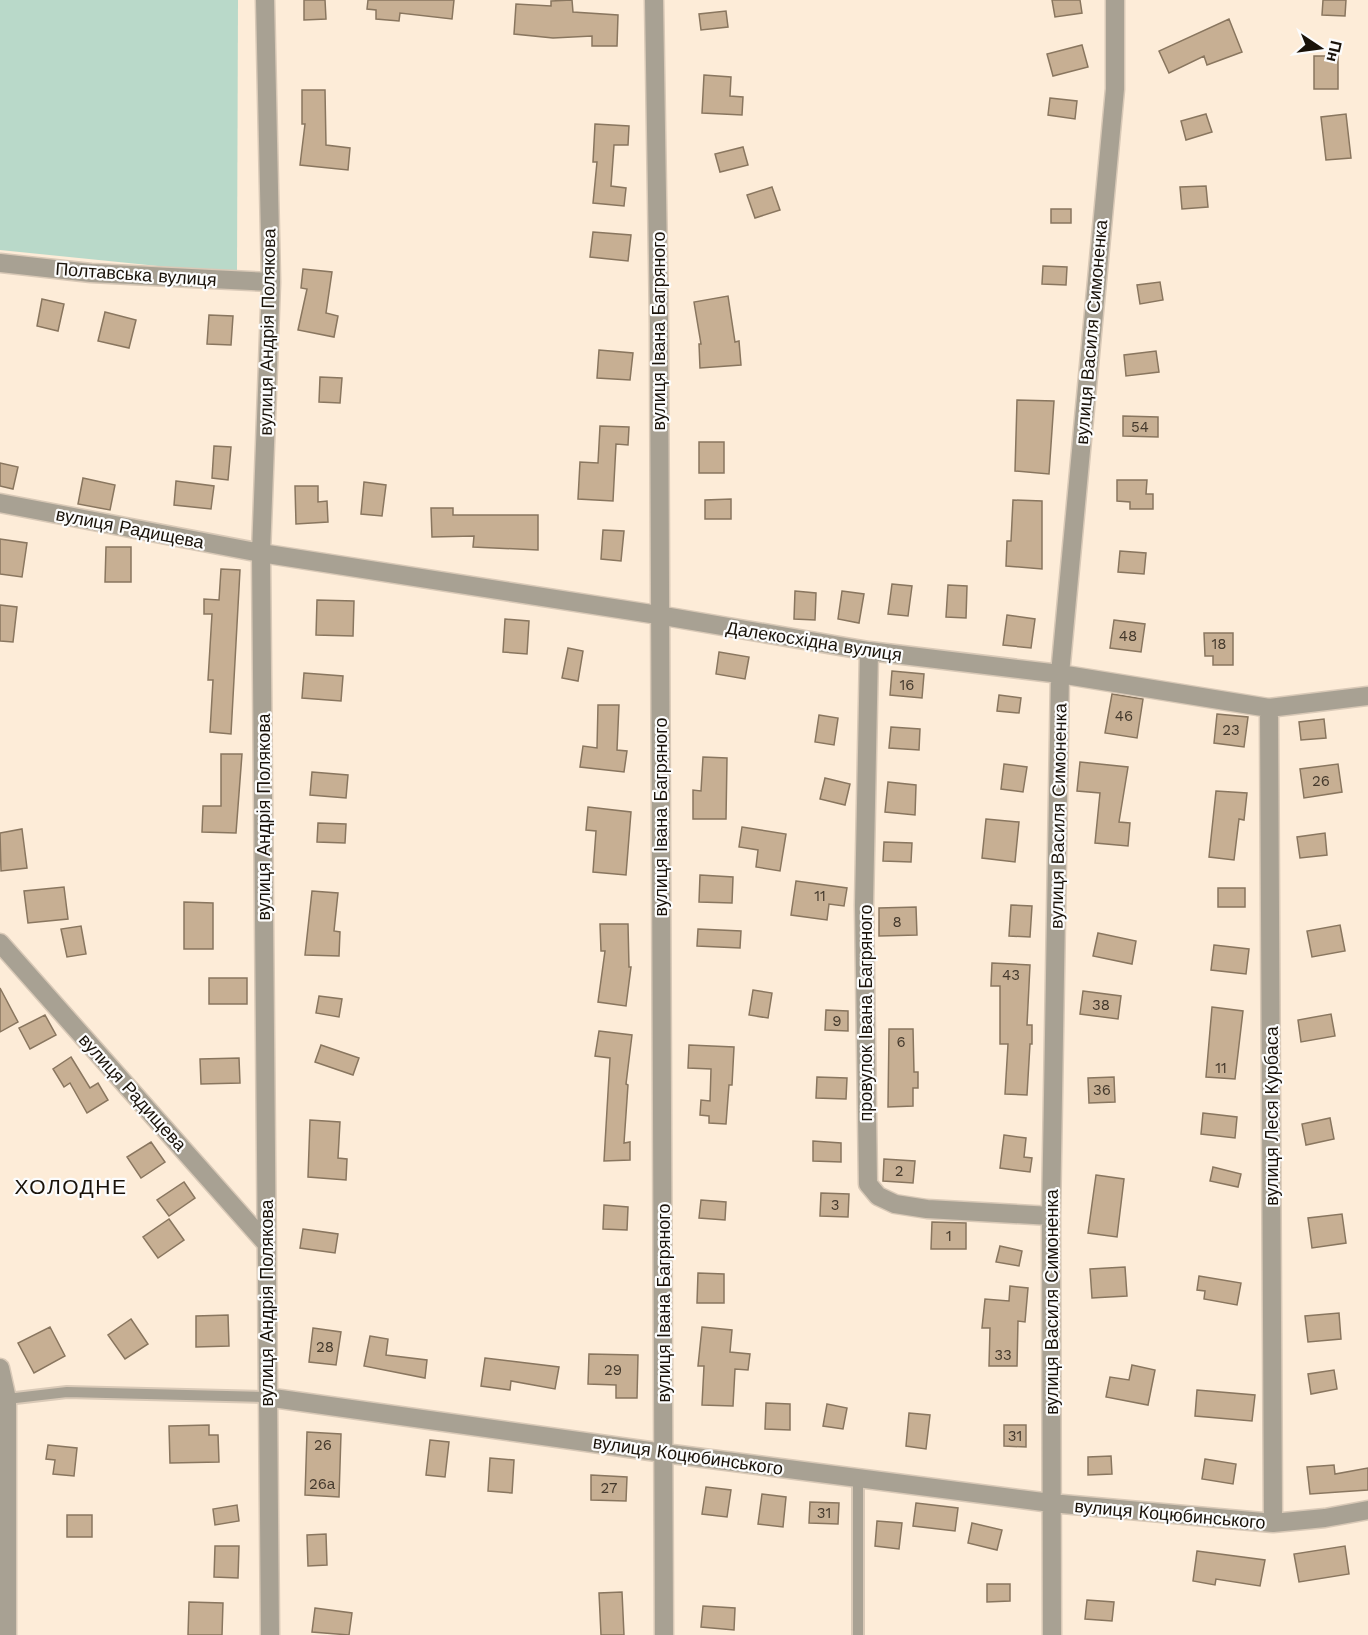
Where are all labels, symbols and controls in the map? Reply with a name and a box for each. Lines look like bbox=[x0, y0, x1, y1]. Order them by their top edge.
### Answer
north arrow bbox=[1290, 18, 1350, 78]
text: Пн bbox=[1322, 39, 1346, 64]
street label: вулиця Василя Симоненка bbox=[1071, 218, 1111, 445]
street label: вулиця Андрія Полякова bbox=[255, 227, 279, 436]
street label: вулиця Івана Багряного bbox=[648, 231, 669, 431]
street label: Полтавська вулиця bbox=[55, 258, 217, 290]
house number: 54 bbox=[1131, 418, 1149, 436]
street label: вулиця Радищева bbox=[54, 503, 207, 553]
street label: Далекосхідна вулиця bbox=[725, 617, 903, 665]
house number: 48 bbox=[1119, 627, 1137, 645]
house number: 18 bbox=[1211, 635, 1227, 653]
house number: 16 bbox=[900, 676, 914, 694]
street label: вулиця Василя Симоненка bbox=[1046, 702, 1070, 929]
house number: 46 bbox=[1115, 707, 1133, 725]
street label: вулиця Андрія Полякова bbox=[253, 712, 274, 921]
street label: вулиця Івана Багряного bbox=[650, 717, 671, 917]
house number: 23 bbox=[1222, 721, 1240, 739]
house number: 26 bbox=[1312, 772, 1330, 790]
house number: 11 bbox=[814, 887, 826, 905]
street label: провулок Івана Багряного bbox=[855, 905, 876, 1121]
house number: 8 bbox=[892, 913, 902, 931]
house number: 43 bbox=[1002, 966, 1020, 984]
house number: 38 bbox=[1092, 996, 1110, 1014]
house number: 9 bbox=[832, 1012, 842, 1030]
street label: вулиця Леся Курбаса bbox=[1261, 1025, 1282, 1206]
street label: вулиця Радищева bbox=[75, 1029, 192, 1156]
house number: 6 bbox=[896, 1033, 906, 1051]
house number: 11 bbox=[1215, 1059, 1227, 1077]
house number: 36 bbox=[1093, 1081, 1111, 1099]
house number: 2 bbox=[895, 1162, 903, 1180]
district label: ХОЛОДНЕ bbox=[15, 1174, 127, 1199]
street label: вулиця Василя Симоненка bbox=[1041, 1188, 1062, 1415]
house number: 3 bbox=[831, 1196, 839, 1214]
street label: вулиця Андрія Полякова bbox=[256, 1198, 277, 1407]
street label: вулиця Івана Багряного bbox=[653, 1203, 674, 1403]
house number: 1 bbox=[946, 1227, 952, 1245]
house number: 28 bbox=[316, 1338, 334, 1356]
house number: 33 bbox=[994, 1346, 1012, 1364]
house number: 29 bbox=[604, 1361, 622, 1379]
house number: 31 bbox=[1008, 1427, 1022, 1445]
street label: вулиця Коцюбинського bbox=[592, 1431, 784, 1479]
house number: 26 bbox=[314, 1436, 332, 1454]
house number: 26а bbox=[309, 1475, 336, 1493]
house number: 27 bbox=[601, 1479, 617, 1497]
street label: вулиця Коцюбинського bbox=[1074, 1495, 1266, 1533]
house number: 31 bbox=[817, 1504, 831, 1522]

